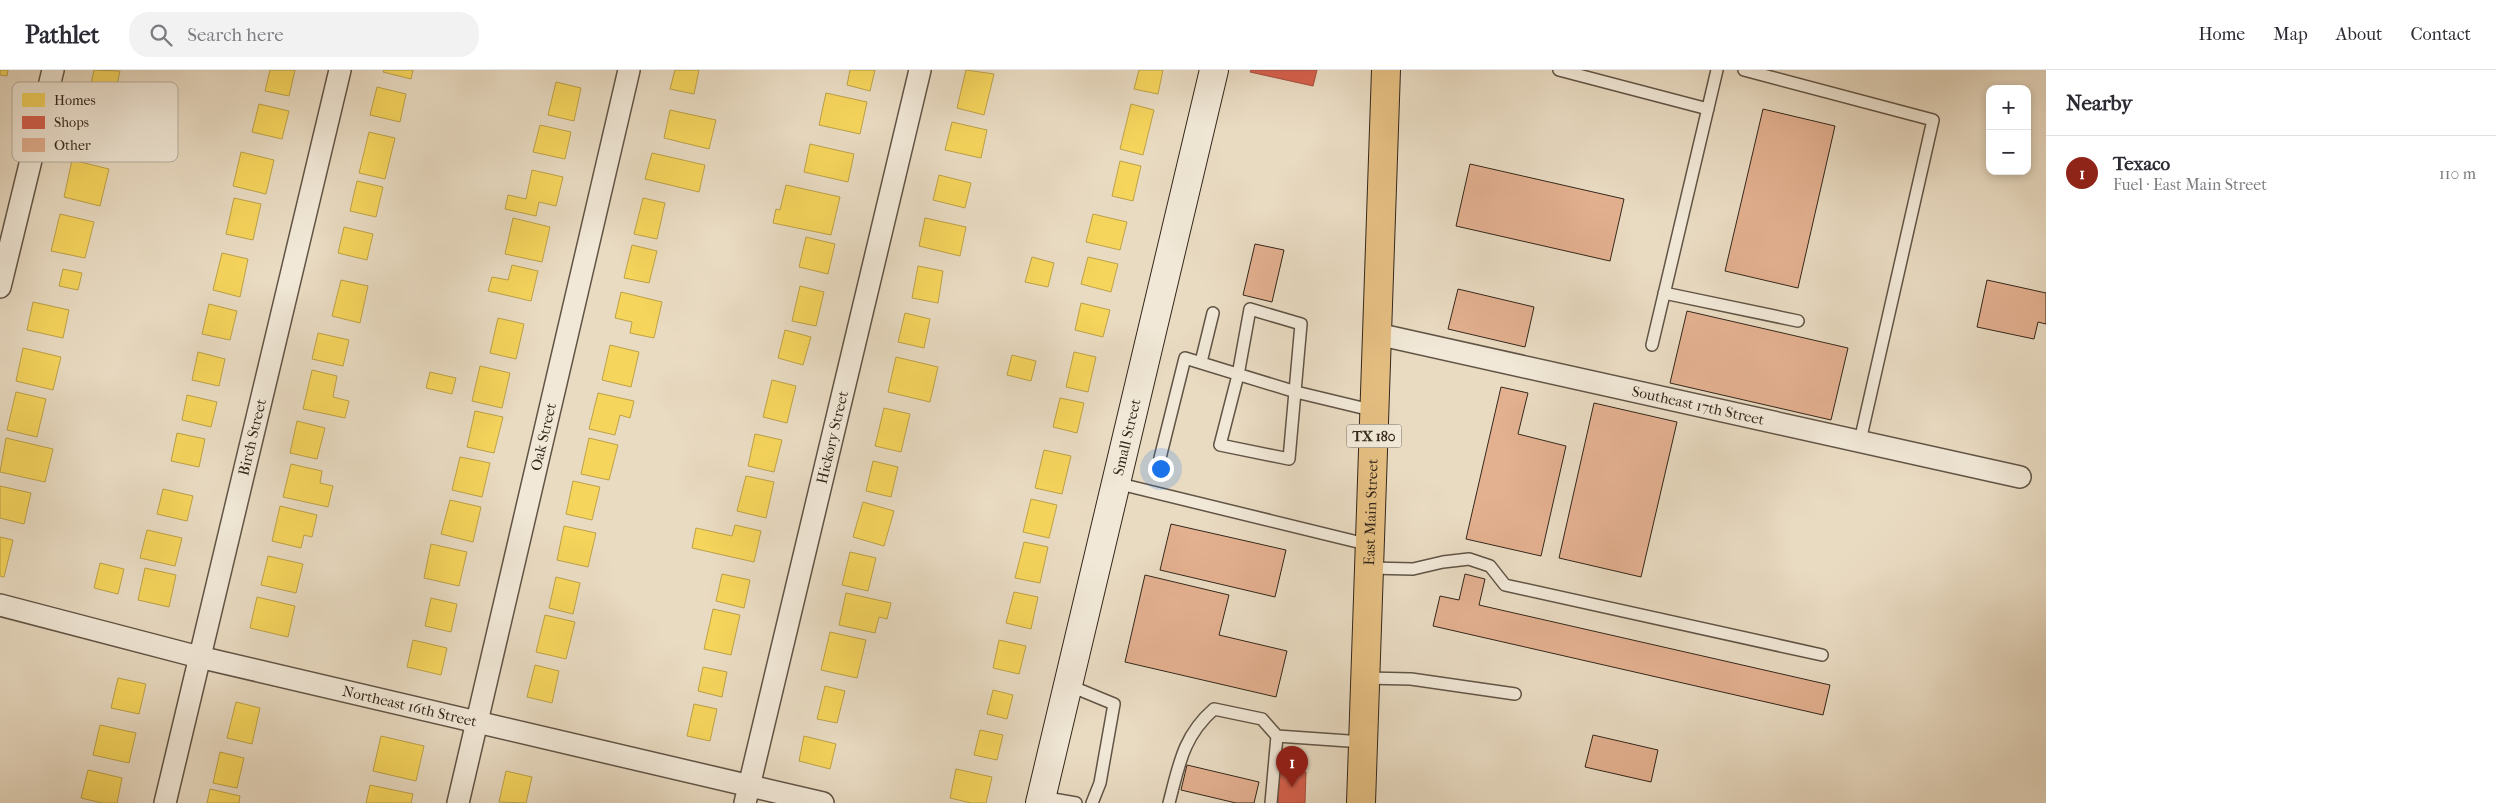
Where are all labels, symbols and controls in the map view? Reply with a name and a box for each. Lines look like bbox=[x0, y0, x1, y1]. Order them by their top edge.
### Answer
search box bbox=[129, 12, 479, 57]
text: Pathlet bbox=[25, 21, 99, 49]
icon: search bbox=[147, 21, 175, 49]
text: Search here bbox=[187, 24, 284, 46]
text: Home bbox=[2198, 24, 2245, 45]
text: Map bbox=[2273, 24, 2308, 45]
text: About bbox=[2336, 24, 2382, 45]
text: Contact bbox=[2410, 24, 2471, 45]
legend bbox=[12, 82, 178, 162]
map controls bbox=[1986, 85, 2031, 175]
button: + bbox=[1986, 85, 2031, 130]
text: Nearby bbox=[2066, 91, 2132, 115]
text: Homes bbox=[54, 92, 96, 109]
text: Shops bbox=[54, 114, 89, 131]
button: − bbox=[1986, 130, 2031, 175]
text: Other bbox=[54, 137, 91, 154]
text: Texaco bbox=[2113, 153, 2170, 175]
text: 1 bbox=[2079, 164, 2085, 183]
text: 110 m bbox=[2439, 164, 2476, 183]
text: Fuel · East Main Street bbox=[2113, 175, 2267, 194]
street label: Southeast 17th Street bbox=[1630, 382, 1767, 429]
street label: Hickory Street bbox=[813, 388, 852, 486]
street label: Birch Street bbox=[234, 396, 270, 477]
street label: Small Street bbox=[1109, 396, 1145, 477]
street label: Oak Street bbox=[527, 400, 560, 473]
road number: TX 180 bbox=[1346, 424, 1402, 448]
your location bbox=[1148, 456, 1174, 482]
street label: East Main Street bbox=[1360, 458, 1382, 566]
street label: Northeast 16th Street bbox=[341, 682, 479, 731]
pin: 1 bbox=[1276, 746, 1308, 787]

